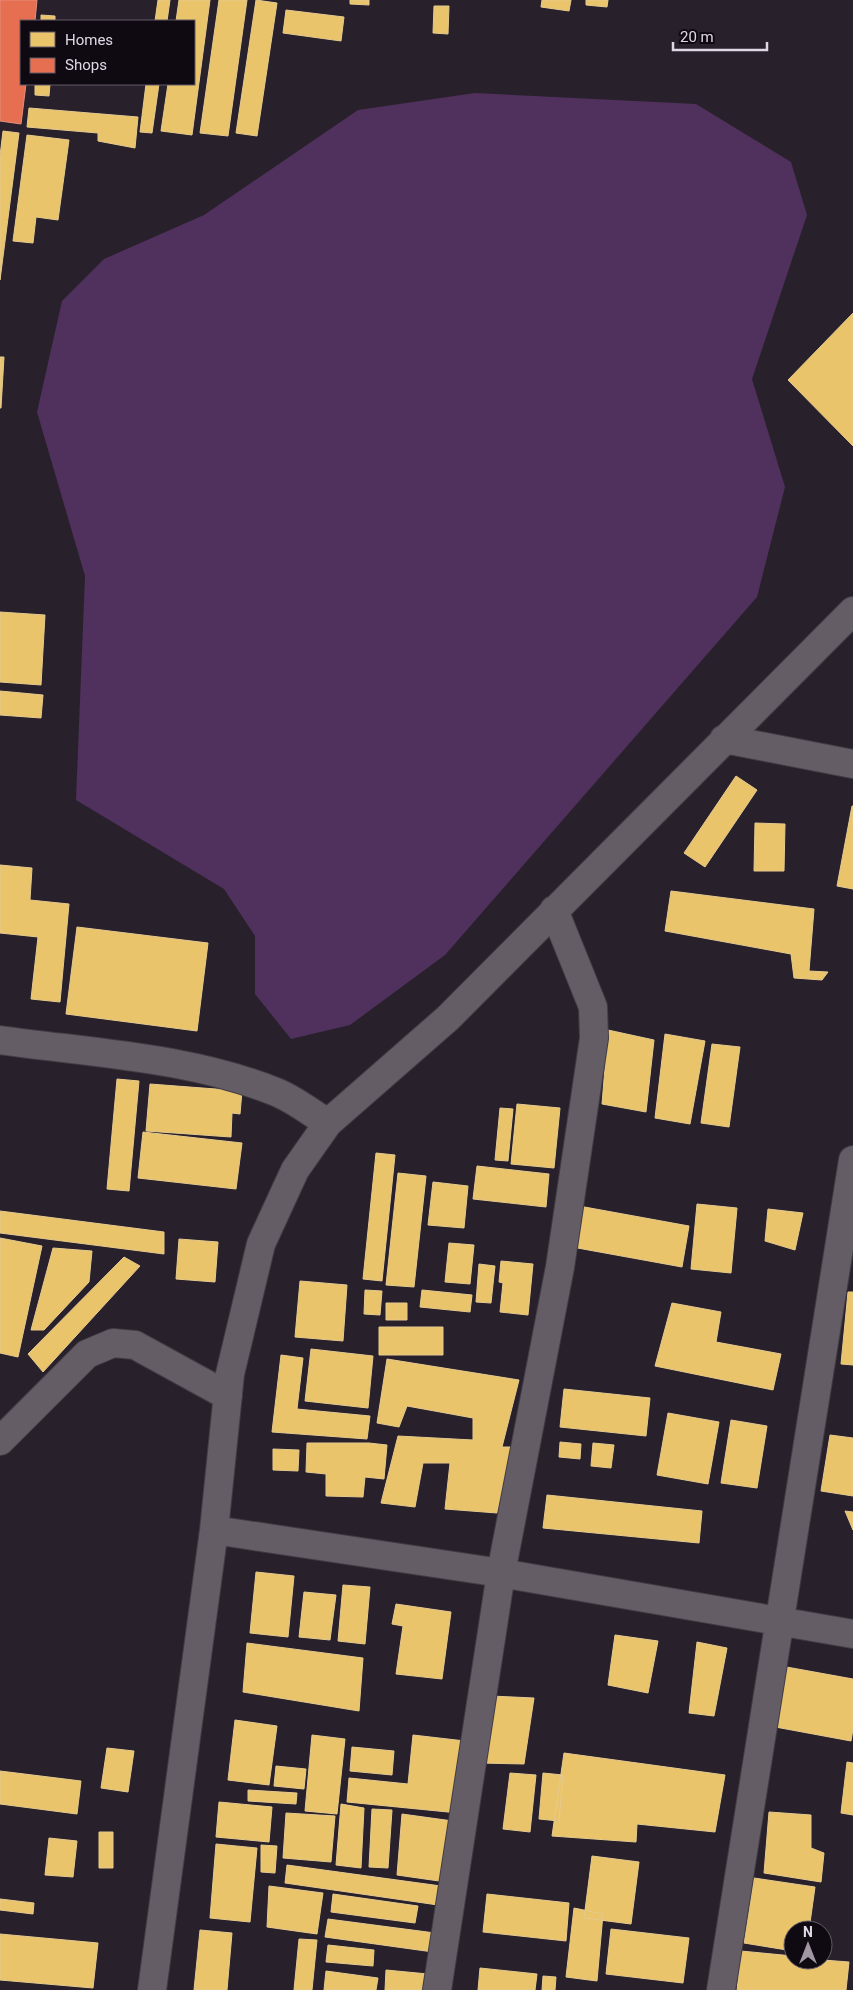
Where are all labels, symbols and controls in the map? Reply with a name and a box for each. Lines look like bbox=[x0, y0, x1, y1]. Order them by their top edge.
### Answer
legend bbox=[20, 20, 195, 85]
scale bar bbox=[673, 20, 767, 52]
text: 20 m bbox=[680, 28, 714, 46]
text: Homes bbox=[65, 31, 113, 49]
text: Shops bbox=[65, 56, 107, 74]
north arrow bbox=[783, 1920, 833, 1970]
text: N bbox=[803, 1924, 813, 1940]

